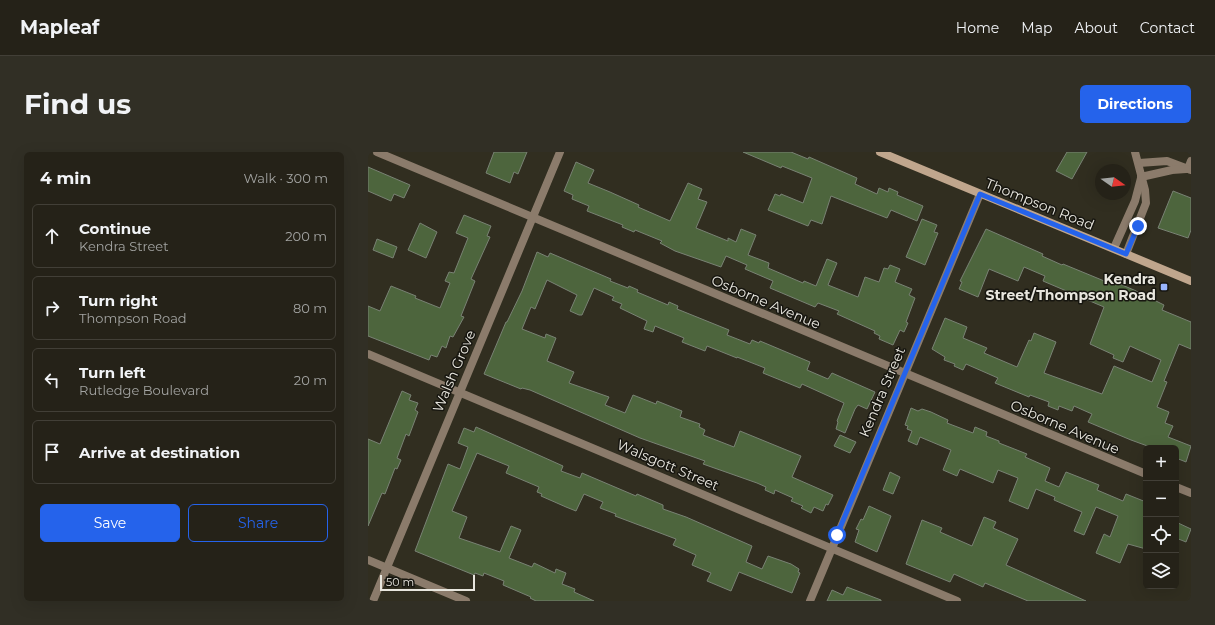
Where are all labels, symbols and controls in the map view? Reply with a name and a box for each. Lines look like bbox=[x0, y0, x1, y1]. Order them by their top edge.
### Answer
text: Mapleaf bbox=[20, 16, 99, 39]
text: Home bbox=[956, 19, 999, 37]
text: Map bbox=[1021, 19, 1052, 37]
text: About bbox=[1074, 19, 1118, 37]
text: Contact bbox=[1140, 19, 1195, 37]
button: Directions bbox=[1080, 85, 1191, 123]
text: Find us bbox=[24, 87, 131, 121]
north arrow bbox=[1095, 164, 1131, 200]
text: 4 min bbox=[40, 168, 91, 188]
text: Walk · 300 m bbox=[243, 170, 328, 186]
street label: Thompson Road bbox=[983, 174, 1097, 234]
route end bbox=[1129, 217, 1147, 235]
text: Continue bbox=[79, 219, 151, 238]
icon: ahead bbox=[41, 225, 63, 247]
text: 200 m bbox=[285, 228, 327, 244]
text: Kendra Street bbox=[79, 238, 168, 254]
place label: Kendra Street/Thompson Road bbox=[986, 270, 1156, 304]
street label: Osborne Avenue bbox=[709, 271, 823, 333]
marker: Kendra Street/Thompson Road bbox=[1159, 282, 1169, 292]
text: Turn right bbox=[79, 291, 158, 310]
icon: right bbox=[41, 297, 63, 319]
text: 80 m bbox=[293, 300, 327, 316]
text: Thompson Road bbox=[79, 310, 187, 326]
street label: Walsh Grove bbox=[429, 327, 479, 415]
street label: Kendra Street bbox=[855, 344, 909, 440]
text: Turn left bbox=[79, 363, 146, 382]
icon: left bbox=[41, 369, 63, 391]
text: 20 m bbox=[294, 372, 327, 388]
text: Rutledge Boulevard bbox=[79, 382, 209, 398]
street label: Osborne Avenue bbox=[1008, 396, 1122, 458]
street label: Walsgott Street bbox=[614, 435, 722, 495]
icon: arrive bbox=[41, 441, 63, 463]
text: Arrive at destination bbox=[79, 443, 240, 462]
map controls bbox=[1143, 445, 1179, 589]
button: + bbox=[1143, 445, 1179, 481]
button: − bbox=[1143, 481, 1179, 517]
button: Save bbox=[40, 504, 180, 542]
button: Share bbox=[188, 504, 328, 542]
button: locate bbox=[1143, 517, 1179, 553]
route start bbox=[828, 526, 846, 544]
button: layers bbox=[1143, 553, 1179, 589]
scale bar bbox=[380, 573, 475, 592]
text: 50 m bbox=[386, 575, 414, 589]

